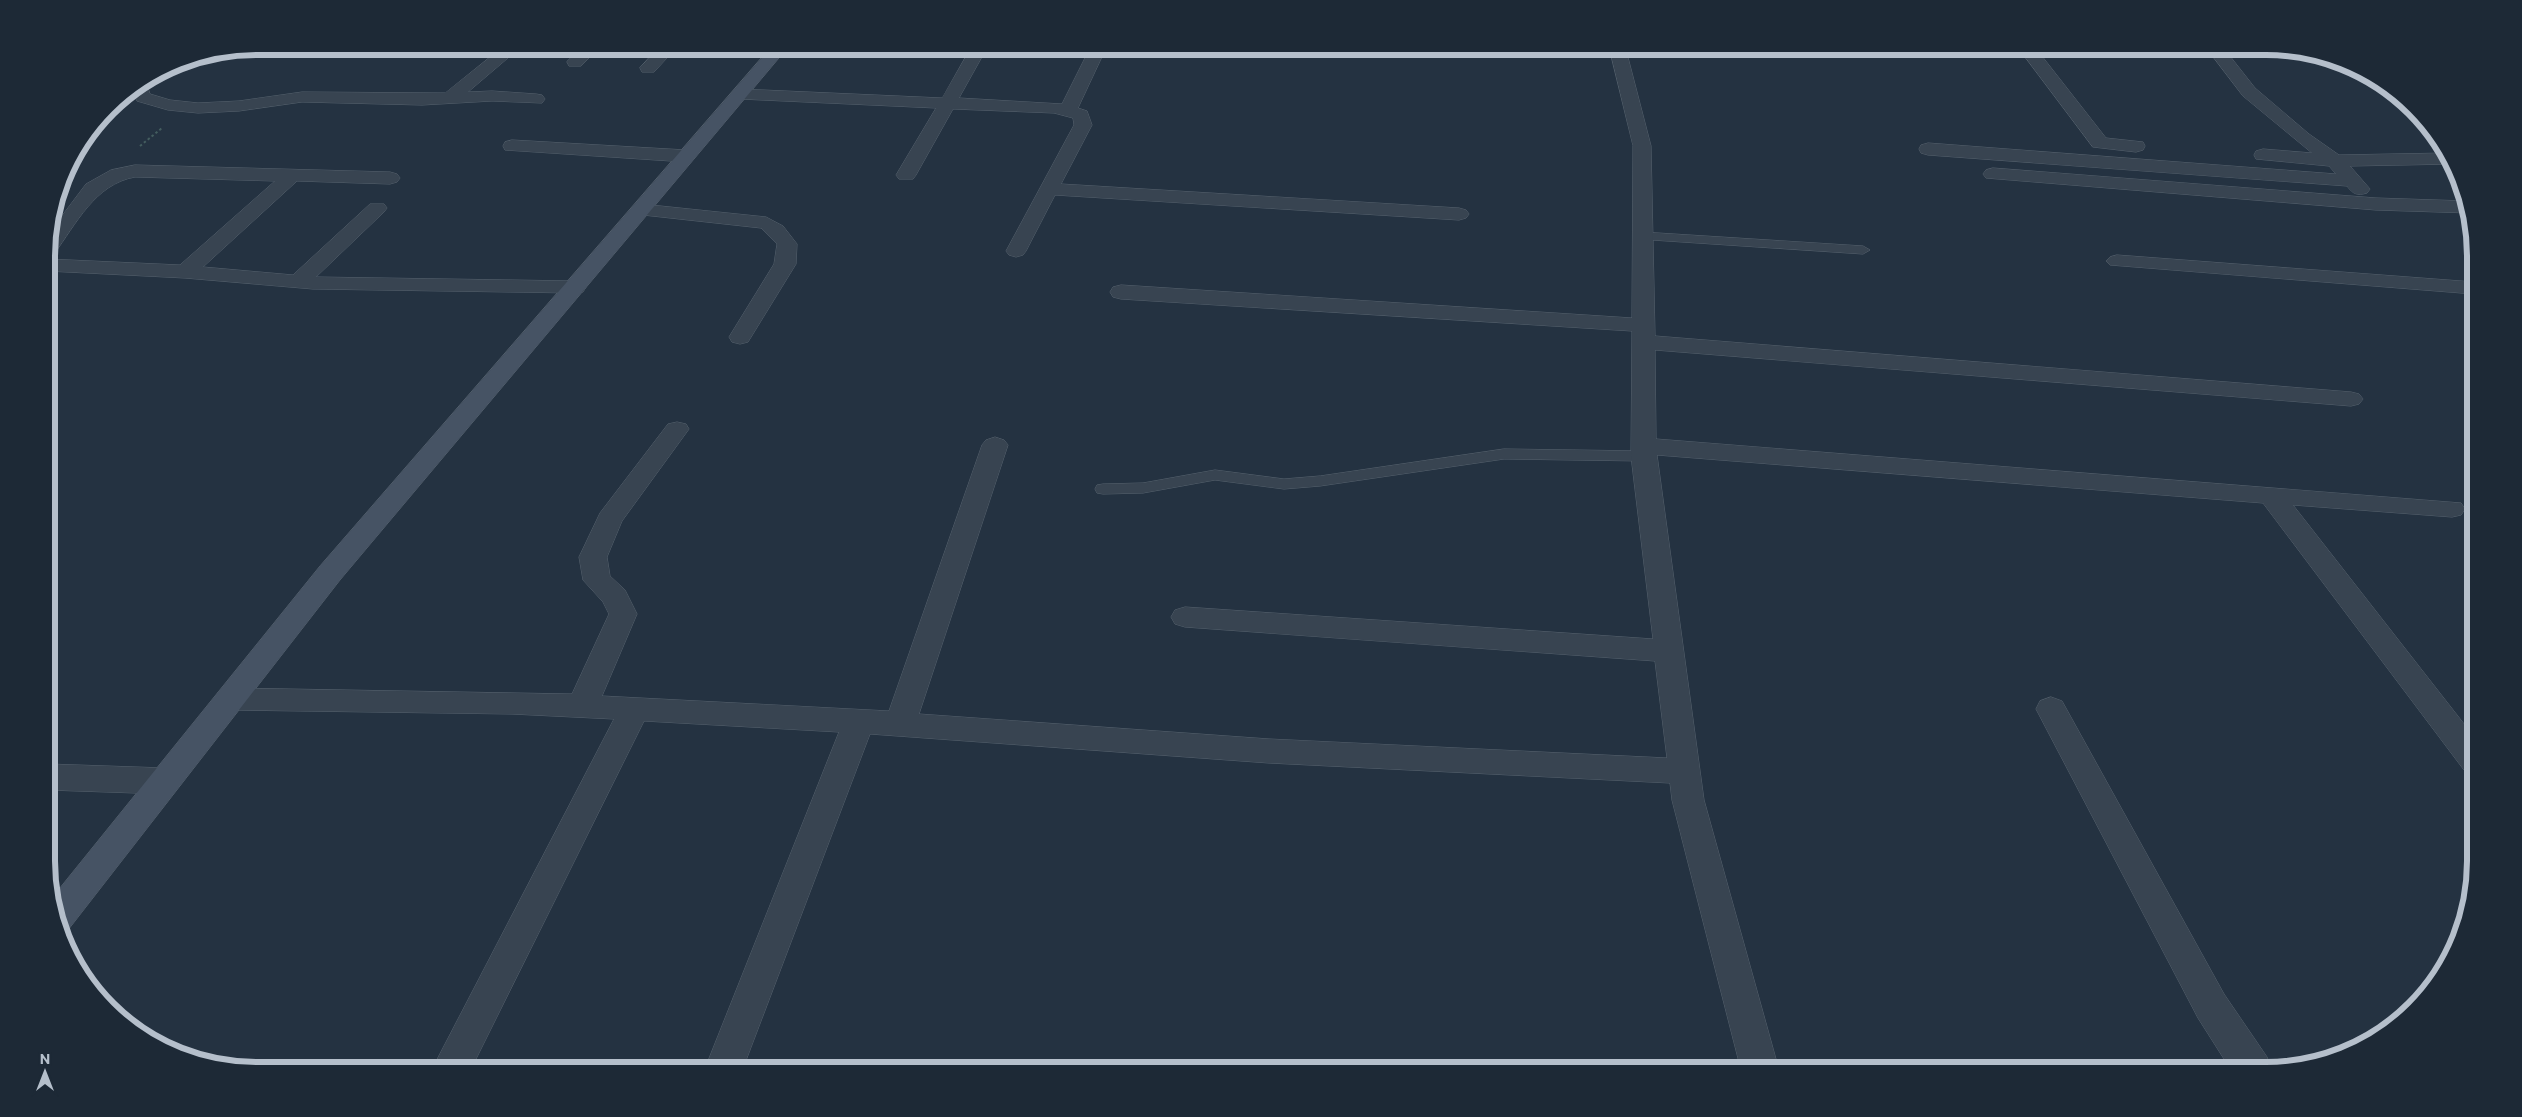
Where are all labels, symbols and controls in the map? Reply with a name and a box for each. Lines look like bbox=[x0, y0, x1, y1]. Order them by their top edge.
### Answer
north arrow bbox=[20, 1047, 70, 1097]
text: N bbox=[40, 1050, 50, 1067]

